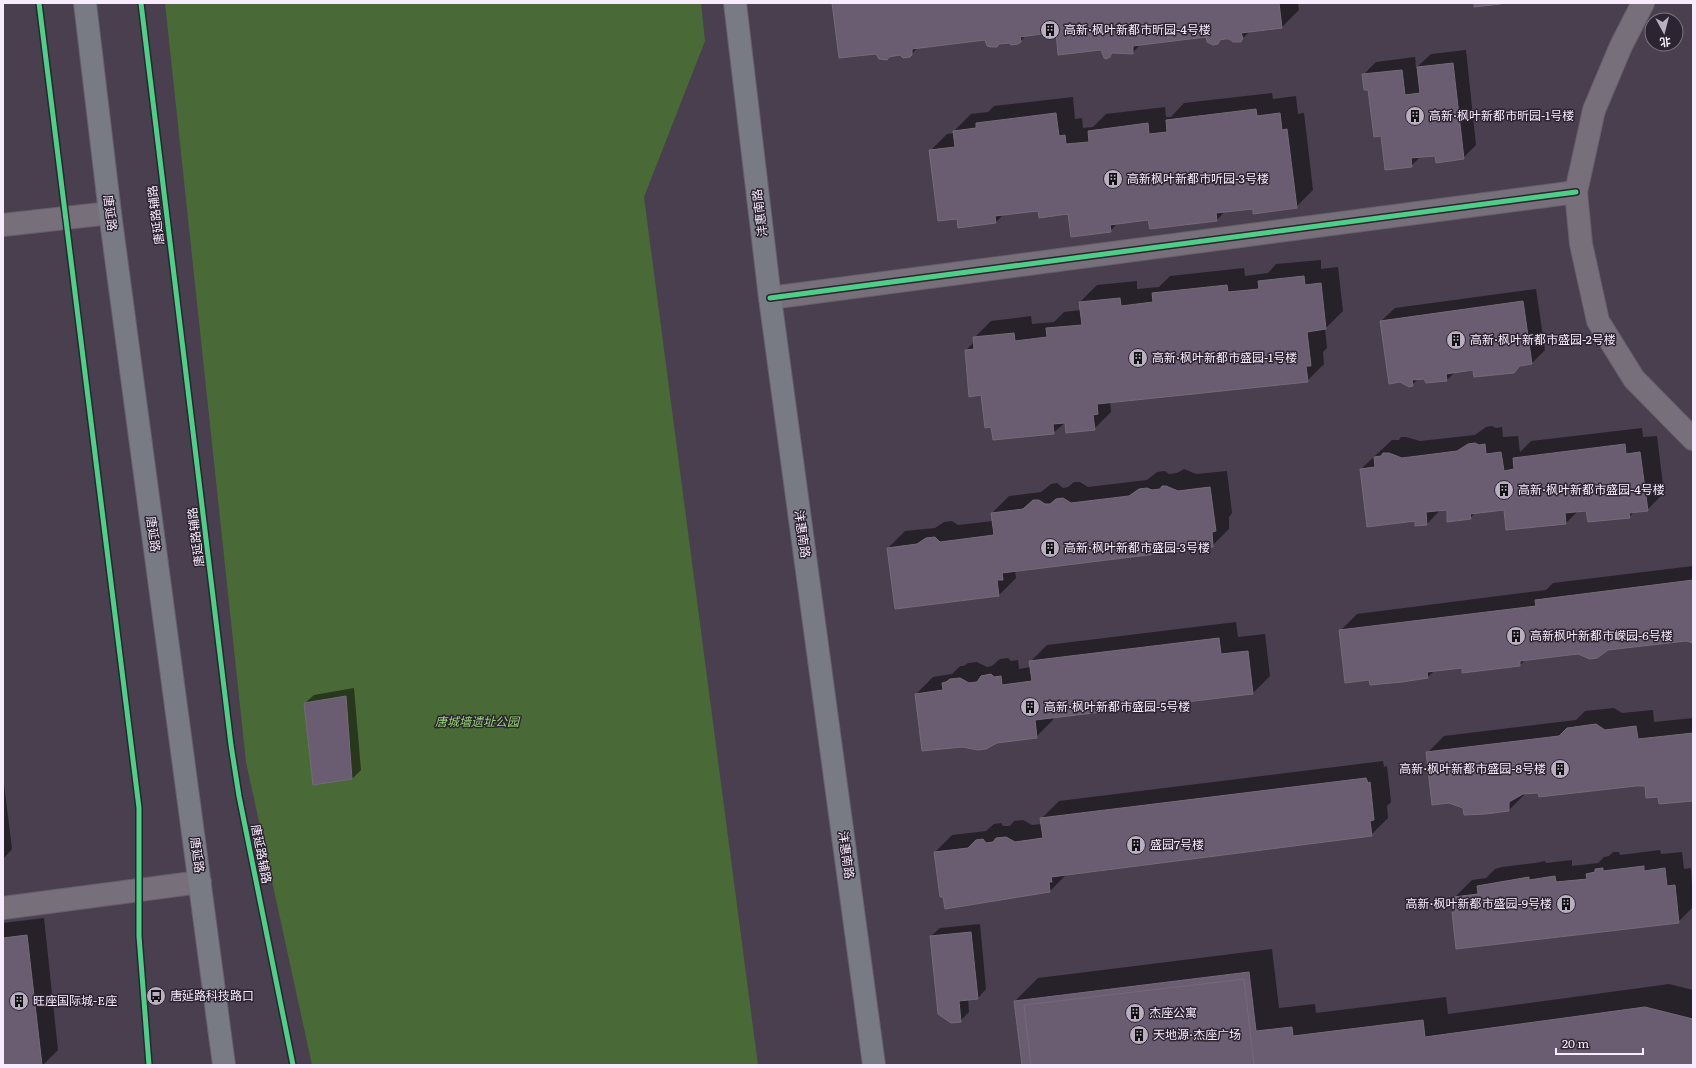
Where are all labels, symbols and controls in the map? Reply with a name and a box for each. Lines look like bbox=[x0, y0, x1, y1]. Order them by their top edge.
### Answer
north arrow bbox=[1644, 12, 1684, 52]
building icon: 高新·枫叶新都市昕园-4号楼 bbox=[1039, 19, 1061, 41]
place label: 高新·枫叶新都市昕园-4号楼 bbox=[1064, 20, 1211, 38]
text: 北 bbox=[1659, 34, 1672, 52]
building icon: 高新·枫叶新都市昕园-1号楼 bbox=[1404, 105, 1426, 127]
place label: 高新·枫叶新都市昕园-1号楼 bbox=[1429, 106, 1574, 124]
building icon: 高新枫叶新都市听园-3号楼 bbox=[1102, 168, 1124, 190]
place label: 高新枫叶新都市听园-3号楼 bbox=[1127, 169, 1269, 187]
street label: 唐延路辅路 bbox=[142, 184, 168, 246]
street label: 沣惠南路 bbox=[747, 188, 771, 238]
street label: 唐延路 bbox=[100, 194, 122, 232]
building icon: 高新·枫叶新都市盛园-2号楼 bbox=[1445, 329, 1467, 351]
place label: 高新·枫叶新都市盛园-2号楼 bbox=[1470, 330, 1616, 348]
building icon: 高新·枫叶新都市盛园-1号楼 bbox=[1127, 347, 1149, 369]
place label: 高新·枫叶新都市盛园-1号楼 bbox=[1152, 348, 1297, 366]
building icon: 高新·枫叶新都市盛园-4号楼 bbox=[1493, 479, 1515, 501]
place label: 高新·枫叶新都市盛园-4号楼 bbox=[1518, 480, 1665, 498]
street label: 唐延路辅路 bbox=[182, 506, 208, 568]
street label: 沣惠南路 bbox=[791, 509, 815, 559]
street label: 唐延路 bbox=[143, 515, 165, 553]
building icon: 高新·枫叶新都市盛园-3号楼 bbox=[1039, 537, 1061, 559]
place label: 高新·枫叶新都市盛园-3号楼 bbox=[1064, 538, 1210, 556]
building icon: 高新枫叶新都市嵘园-6号楼 bbox=[1505, 625, 1527, 647]
place label: 高新枫叶新都市嵘园-6号楼 bbox=[1530, 626, 1673, 644]
building icon: 高新·枫叶新都市盛园-5号楼 bbox=[1019, 696, 1041, 718]
place label: 高新·枫叶新都市盛园-5号楼 bbox=[1044, 697, 1190, 715]
park label: 唐城墙遗址公园 bbox=[435, 712, 521, 730]
building icon: 高新·枫叶新都市盛园-8号楼 bbox=[1549, 758, 1571, 780]
place label: 高新·枫叶新都市盛园-8号楼 bbox=[1399, 759, 1546, 777]
street label: 唐延路辅路 bbox=[247, 823, 277, 885]
street label: 沣惠南路 bbox=[835, 830, 859, 880]
building icon: 盛园7号楼 bbox=[1125, 834, 1147, 856]
place label: 盛园7号楼 bbox=[1150, 835, 1204, 853]
street label: 唐延路 bbox=[187, 836, 209, 874]
building icon: 高新·枫叶新都市盛园-9号楼 bbox=[1555, 893, 1577, 915]
place label: 高新·枫叶新都市盛园-9号楼 bbox=[1405, 894, 1552, 912]
bus stop icon: 唐延路科技路口 bbox=[145, 985, 167, 1007]
place label: 唐延路科技路口 bbox=[170, 986, 254, 1004]
building icon: 旺座国际城-E座 bbox=[8, 990, 30, 1012]
place label: 旺座国际城-E座 bbox=[33, 991, 117, 1009]
building icon: 杰座公寓 bbox=[1124, 1002, 1146, 1024]
place label: 杰座公寓 bbox=[1149, 1003, 1197, 1021]
building icon: 天地源·杰座广场 bbox=[1128, 1024, 1150, 1046]
place label: 天地源·杰座广场 bbox=[1153, 1025, 1241, 1043]
scale bar bbox=[1556, 1030, 1643, 1056]
text: 20 m bbox=[1562, 1034, 1589, 1052]

